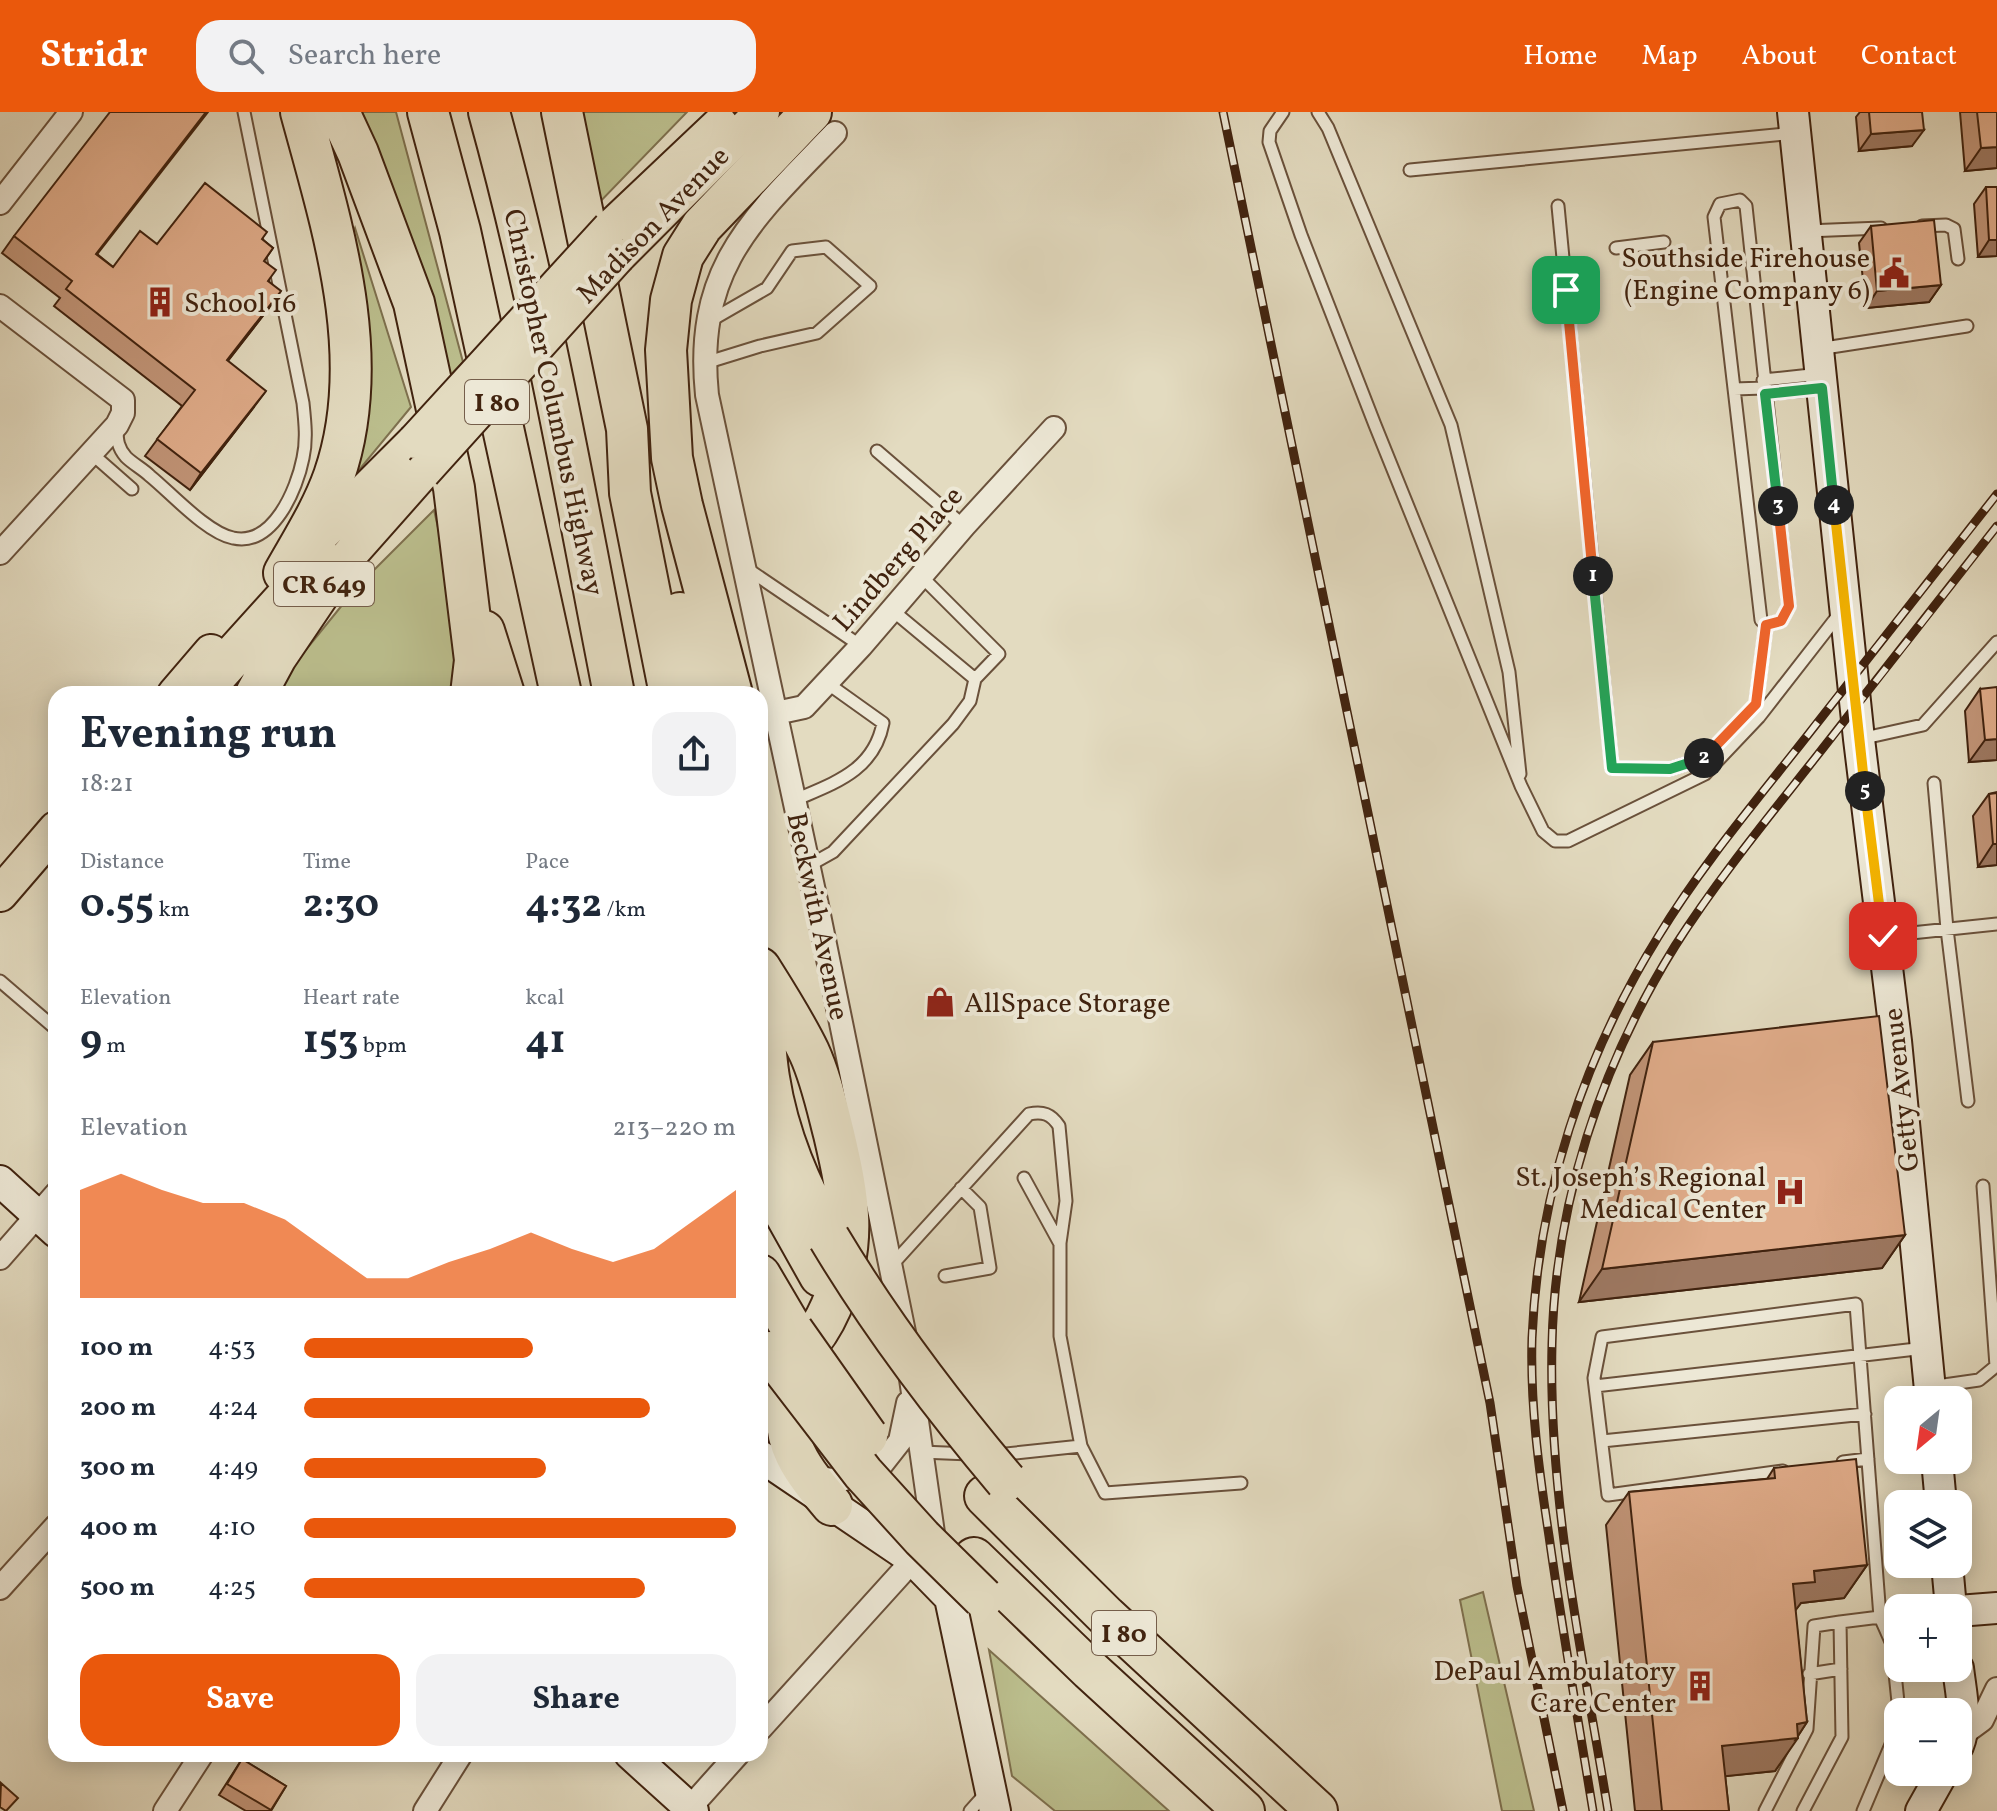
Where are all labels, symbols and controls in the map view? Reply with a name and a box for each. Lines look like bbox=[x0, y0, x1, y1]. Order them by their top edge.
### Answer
search box bbox=[196, 20, 756, 92]
text: Stridr bbox=[40, 30, 148, 83]
icon: search bbox=[224, 34, 268, 78]
text: Search here bbox=[288, 35, 441, 77]
text: Home bbox=[1523, 37, 1597, 76]
text: Map bbox=[1641, 37, 1697, 76]
text: About bbox=[1741, 37, 1817, 76]
text: Contact bbox=[1861, 37, 1957, 76]
street label: Madison Avenue bbox=[569, 138, 739, 313]
street label: Christopher Columbus Highway bbox=[492, 206, 613, 599]
place label: Southside Firehouse (Engine Company 6) bbox=[1621, 240, 1870, 311]
pin bbox=[1532, 256, 1600, 324]
public building icon: Southside Firehouse (Engine Company 6) bbox=[1877, 256, 1911, 290]
icon: arrive bbox=[1544, 268, 1588, 312]
building icon: School 16 bbox=[143, 285, 177, 319]
place label: School 16 bbox=[184, 285, 296, 324]
road number: I 80 bbox=[465, 380, 529, 424]
street label: Lindberg Place bbox=[825, 478, 973, 641]
pin: 4 bbox=[1814, 485, 1854, 525]
pin: 3 bbox=[1758, 486, 1798, 526]
text: 4 bbox=[1827, 489, 1841, 520]
text: 3 bbox=[1772, 490, 1784, 521]
pin: 1 bbox=[1573, 556, 1613, 596]
text: 1 bbox=[1589, 560, 1597, 591]
road number: CR 649 bbox=[274, 562, 374, 606]
text: Evening run bbox=[80, 705, 337, 766]
button: share bbox=[652, 712, 736, 796]
pin: 2 bbox=[1684, 738, 1724, 778]
text: 2 bbox=[1698, 742, 1710, 773]
text: 18:21 bbox=[80, 766, 133, 802]
pin: 5 bbox=[1845, 771, 1885, 811]
text: 5 bbox=[1860, 775, 1870, 806]
street label: Beckwith Avenue bbox=[775, 809, 858, 1024]
text: Distance bbox=[80, 847, 164, 878]
text: Time bbox=[303, 847, 351, 878]
text: Pace bbox=[525, 847, 569, 878]
text: 0.55 bbox=[80, 878, 154, 934]
text: 2:30 bbox=[303, 878, 379, 934]
text: 4:32 bbox=[525, 878, 602, 934]
text: km bbox=[154, 895, 190, 926]
text: /km bbox=[602, 895, 646, 926]
pin bbox=[1849, 902, 1917, 970]
icon: check bbox=[1861, 914, 1905, 958]
text: Elevation bbox=[80, 983, 171, 1014]
text: Heart rate bbox=[303, 983, 400, 1014]
text: kcal bbox=[525, 983, 564, 1014]
shop icon: AllSpace Storage bbox=[923, 985, 957, 1019]
place label: AllSpace Storage bbox=[964, 985, 1170, 1024]
street label: Getty Avenue bbox=[1874, 1006, 1930, 1174]
text: 9 bbox=[80, 1014, 102, 1070]
text: 153 bbox=[303, 1014, 358, 1070]
text: 41 bbox=[525, 1014, 566, 1070]
text: m bbox=[102, 1031, 126, 1062]
text: bpm bbox=[358, 1031, 407, 1062]
text: Elevation bbox=[80, 1110, 188, 1146]
text: 213–220 m bbox=[612, 1110, 736, 1146]
place label: St. Joseph’s Regional Medical Center bbox=[1515, 1159, 1766, 1230]
hospital icon: St. Joseph’s Regional Medical Center bbox=[1773, 1175, 1807, 1209]
text: 100 m bbox=[80, 1330, 153, 1366]
text: 4:53 bbox=[208, 1330, 256, 1366]
north arrow bbox=[1884, 1386, 1972, 1474]
map controls bbox=[1884, 1386, 1972, 1786]
text: 200 m bbox=[80, 1390, 156, 1426]
text: 4:24 bbox=[208, 1390, 258, 1426]
text: 300 m bbox=[80, 1450, 156, 1486]
text: 4:49 bbox=[208, 1450, 258, 1486]
button: layers bbox=[1884, 1490, 1972, 1578]
text: 400 m bbox=[80, 1510, 158, 1546]
text: 4:10 bbox=[208, 1510, 255, 1546]
text: 500 m bbox=[80, 1570, 155, 1606]
text: 4:25 bbox=[208, 1570, 256, 1606]
button: + bbox=[1884, 1594, 1972, 1682]
road number: I 80 bbox=[1092, 1611, 1156, 1655]
place label: DePaul Ambulatory Care Center bbox=[1433, 1653, 1676, 1724]
button: Save bbox=[80, 1654, 400, 1746]
button: Share bbox=[416, 1654, 736, 1746]
building icon: DePaul Ambulatory Care Center bbox=[1683, 1669, 1717, 1703]
button: − bbox=[1884, 1698, 1972, 1786]

